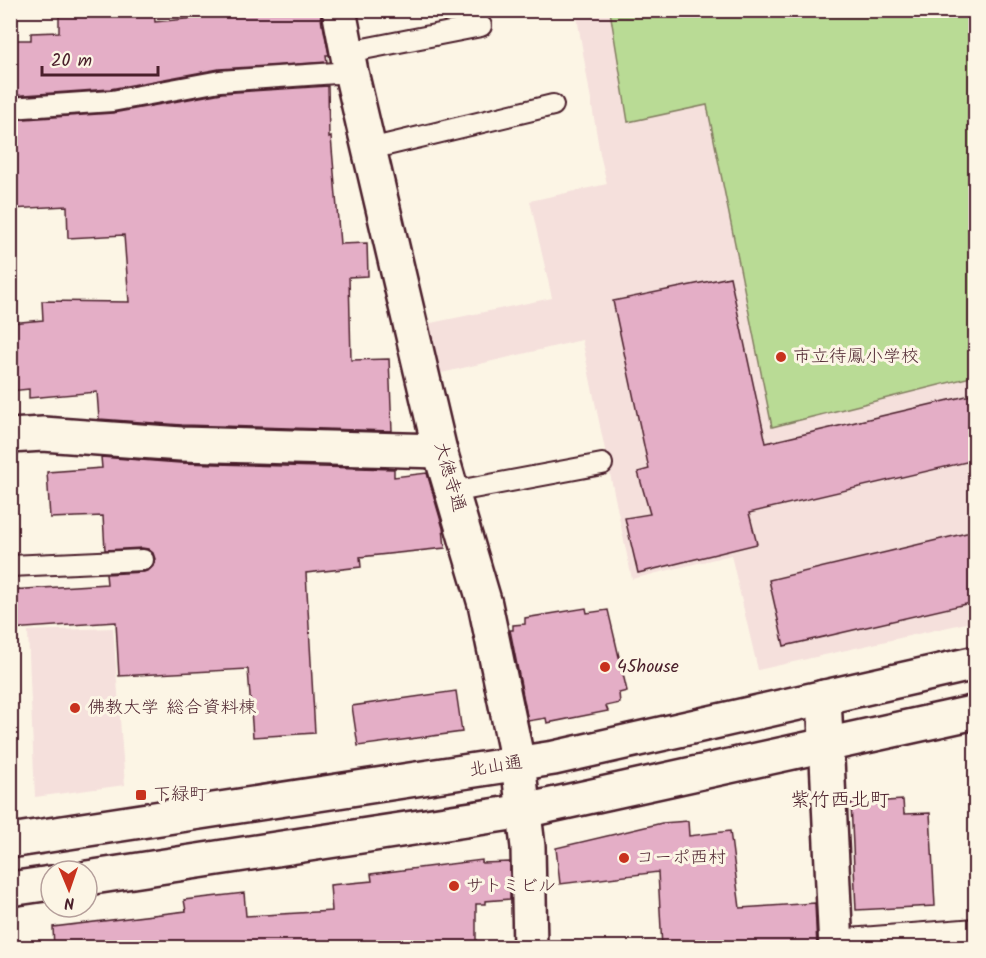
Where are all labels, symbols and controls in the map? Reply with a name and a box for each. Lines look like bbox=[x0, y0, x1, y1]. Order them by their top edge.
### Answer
scale bar bbox=[42, 39, 158, 77]
text: 20 m bbox=[51, 47, 92, 76]
place label: 市立待鳳小学校 bbox=[793, 343, 919, 372]
marker: 市立待鳳小学校 bbox=[774, 350, 788, 364]
street label: 大徳寺通 bbox=[425, 438, 473, 516]
place label: 45house bbox=[617, 653, 679, 682]
marker: 45house bbox=[598, 660, 612, 674]
place label: 佛教大学 総合資料棟 bbox=[87, 694, 256, 723]
marker: 佛教大学 総合資料棟 bbox=[68, 701, 82, 715]
street label: 北山通 bbox=[467, 748, 525, 786]
place label: 下緑町 bbox=[153, 781, 207, 810]
district label: 紫竹西北町 bbox=[790, 785, 890, 817]
marker: 下緑町 bbox=[134, 788, 148, 802]
place label: コーポ西村 bbox=[636, 844, 726, 873]
marker: コーポ西村 bbox=[617, 851, 631, 865]
north arrow bbox=[39, 859, 99, 919]
place label: サトミビル bbox=[466, 872, 556, 901]
marker: サトミビル bbox=[447, 879, 461, 893]
text: N bbox=[64, 890, 75, 915]

